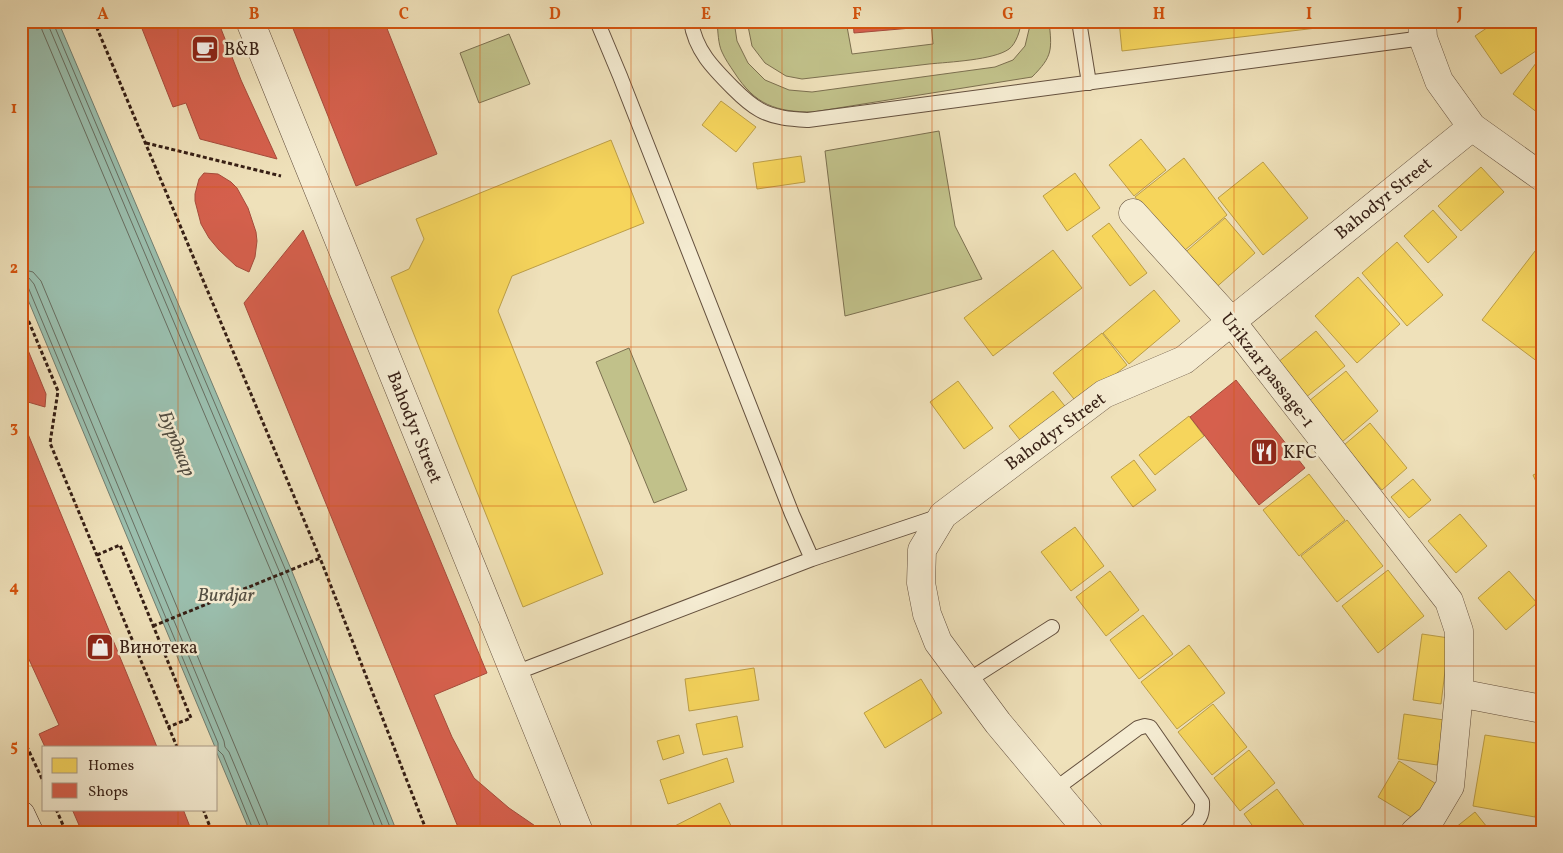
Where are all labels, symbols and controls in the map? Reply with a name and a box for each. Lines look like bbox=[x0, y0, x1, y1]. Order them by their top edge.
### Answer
text: A bbox=[97, 4, 109, 26]
text: B bbox=[249, 4, 260, 26]
text: C bbox=[399, 4, 409, 26]
text: D bbox=[549, 4, 561, 26]
text: E bbox=[701, 4, 711, 26]
text: F bbox=[852, 4, 862, 26]
text: G bbox=[1002, 4, 1014, 26]
text: H bbox=[1153, 4, 1165, 26]
text: I bbox=[1306, 4, 1312, 26]
text: J bbox=[1456, 4, 1463, 26]
cafe icon: B&B bbox=[190, 34, 220, 64]
place label: B&B bbox=[224, 38, 260, 63]
text: 1 bbox=[11, 98, 17, 120]
street label: Bahodyr Street bbox=[1330, 152, 1438, 246]
text: 2 bbox=[10, 258, 18, 280]
street label: Urikzar passage-1 bbox=[1214, 308, 1320, 434]
street label: Bahodyr Street bbox=[380, 368, 447, 487]
street label: Bahodyr Street bbox=[1001, 387, 1111, 477]
water label: Бурджар bbox=[151, 407, 201, 480]
text: 3 bbox=[10, 417, 18, 439]
restaurant icon: KFC bbox=[1249, 437, 1279, 467]
place label: KFC bbox=[1283, 441, 1317, 466]
text: 4 bbox=[9, 577, 19, 599]
water label: Burdjar bbox=[197, 583, 256, 609]
shop icon: Винотека bbox=[85, 632, 115, 662]
place label: Винотека bbox=[119, 636, 198, 661]
text: 5 bbox=[10, 736, 18, 758]
legend bbox=[42, 746, 218, 810]
text: Homes bbox=[88, 756, 134, 777]
text: Shops bbox=[88, 782, 128, 803]

